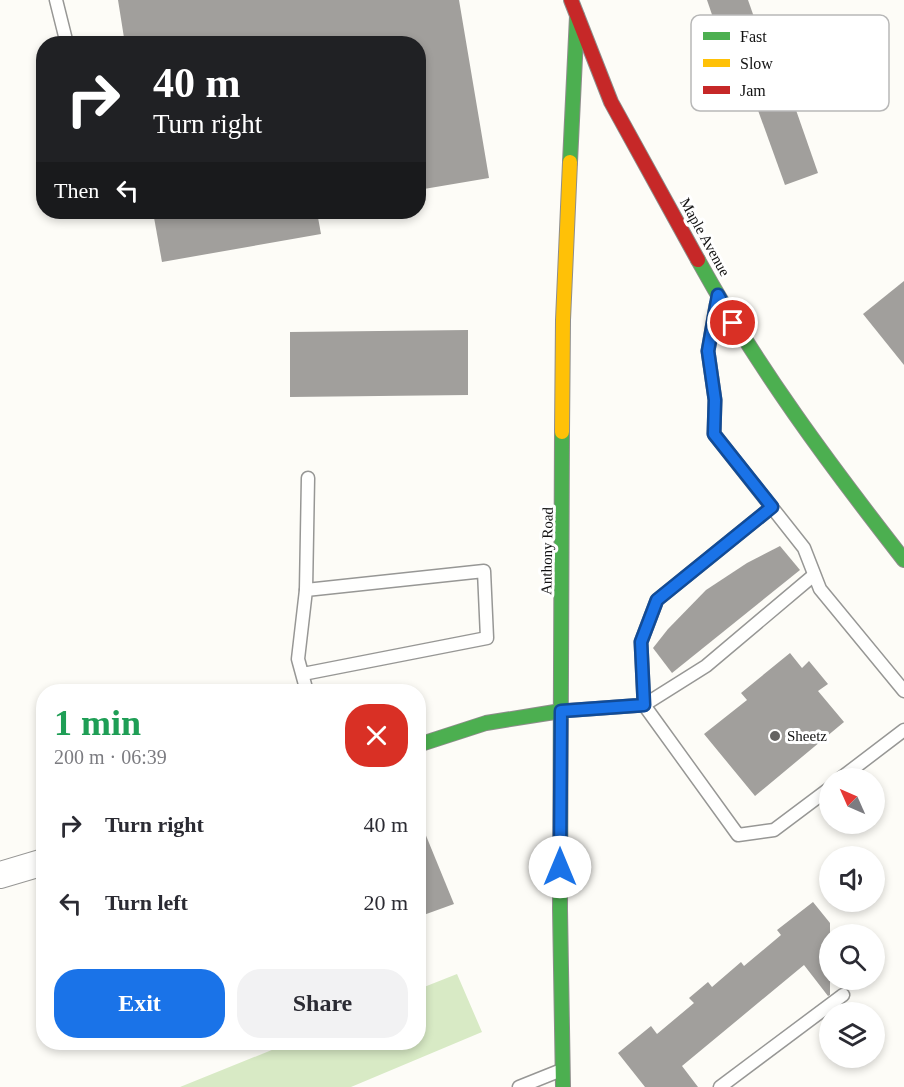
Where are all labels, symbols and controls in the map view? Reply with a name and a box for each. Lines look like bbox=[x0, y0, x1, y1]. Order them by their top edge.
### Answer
legend bbox=[691, 15, 889, 111]
text: Fast bbox=[740, 28, 767, 45]
text: Slow bbox=[740, 55, 773, 72]
icon: right bbox=[54, 60, 132, 138]
text: 40 m bbox=[153, 60, 241, 106]
text: Jam bbox=[740, 82, 766, 99]
text: Turn right bbox=[153, 109, 262, 139]
icon: left bbox=[111, 174, 144, 207]
text: Then bbox=[54, 178, 99, 203]
street label: Maple Avenue bbox=[677, 195, 733, 279]
pin bbox=[707, 297, 758, 348]
icon: arrive bbox=[716, 306, 749, 339]
street label: Anthony Road bbox=[538, 506, 556, 595]
text: 1 min bbox=[54, 703, 141, 743]
button: close bbox=[345, 704, 408, 767]
place label: Sheetz bbox=[787, 728, 827, 744]
marker: Sheetz bbox=[768, 729, 782, 743]
text: 200 m · 06:39 bbox=[54, 746, 167, 768]
north arrow bbox=[819, 768, 885, 834]
map controls bbox=[819, 768, 885, 1068]
icon: right bbox=[54, 809, 87, 842]
text: Turn right bbox=[105, 812, 204, 837]
text: 40 m bbox=[363, 812, 408, 837]
position arrow bbox=[528, 835, 592, 899]
button: sound bbox=[819, 846, 885, 912]
icon: left bbox=[54, 887, 87, 920]
text: Turn left bbox=[105, 890, 188, 915]
text: 20 m bbox=[363, 890, 408, 915]
button: search bbox=[819, 924, 885, 990]
button: Exit bbox=[54, 969, 225, 1038]
button: Share bbox=[237, 969, 408, 1038]
button: layers bbox=[819, 1002, 885, 1068]

